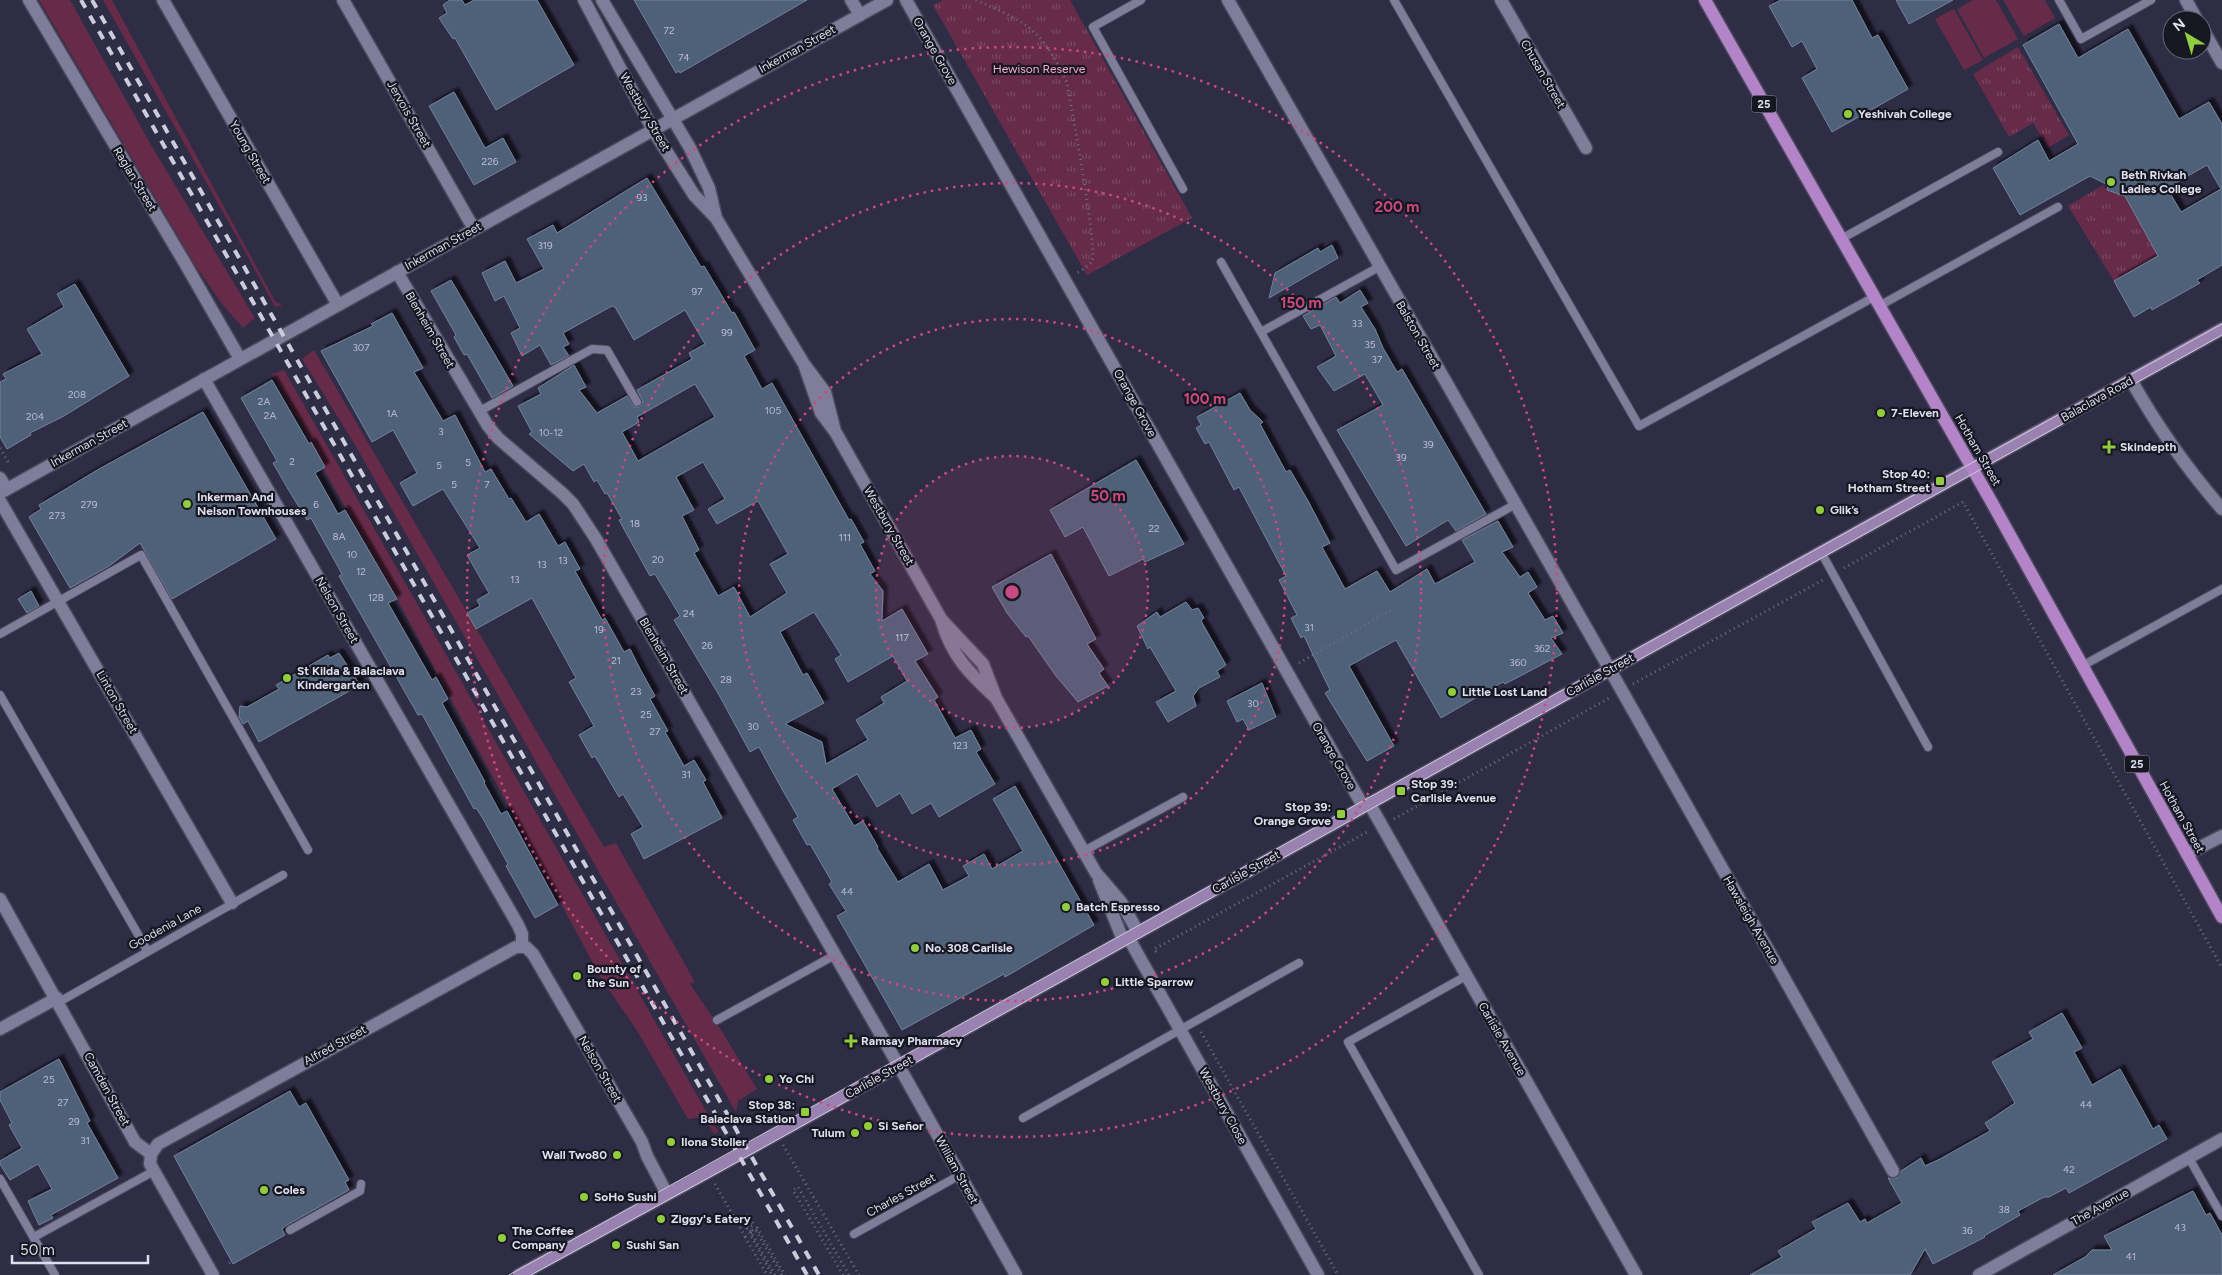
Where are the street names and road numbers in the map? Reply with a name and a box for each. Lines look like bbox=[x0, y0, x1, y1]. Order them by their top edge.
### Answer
street label: Orange Grove bbox=[910, 15, 960, 88]
street label: Inkerman Street bbox=[756, 22, 838, 76]
street label: Chusan Street bbox=[1518, 37, 1569, 111]
street label: Westbury Street bbox=[617, 70, 673, 154]
street label: Jervois Street bbox=[384, 78, 434, 150]
road number: 25 bbox=[1752, 96, 1776, 112]
street label: Young Street bbox=[226, 118, 274, 186]
street label: Raglan Street bbox=[110, 144, 160, 214]
street label: Inkerman Street bbox=[402, 219, 484, 273]
street label: Blenheim Street bbox=[402, 289, 458, 371]
street label: Balston Street bbox=[1393, 298, 1443, 372]
street label: Orange Grove bbox=[1111, 367, 1160, 440]
street label: Balaclava Road bbox=[2059, 373, 2135, 425]
street label: Hotham Street bbox=[1952, 412, 2004, 489]
street label: Inkerman Street bbox=[48, 416, 130, 470]
street label: Westbury Street bbox=[861, 484, 917, 568]
street label: Nelson Street bbox=[312, 574, 362, 646]
street label: Blenheim Street bbox=[636, 615, 692, 697]
street label: Carlisle Street bbox=[1564, 650, 1637, 699]
street label: Linton Street bbox=[93, 668, 141, 736]
street label: Orange Grove bbox=[1309, 720, 1359, 793]
road number: 25 bbox=[2124, 756, 2150, 772]
street label: Hotham Street bbox=[2156, 779, 2208, 856]
street label: Carlisle Street bbox=[1210, 847, 1283, 896]
street label: Hawsleigh Avenue bbox=[1720, 873, 1782, 967]
street label: Goodenia Lane bbox=[126, 901, 204, 953]
street label: Carlisle Avenue bbox=[1475, 1000, 1529, 1079]
street label: Alfred Street bbox=[301, 1022, 369, 1068]
street label: Nelson Street bbox=[575, 1033, 625, 1105]
street label: Camden Street bbox=[81, 1050, 133, 1129]
street label: Carlisle Street bbox=[843, 1052, 916, 1101]
street label: Westbury Close bbox=[1196, 1065, 1250, 1147]
street label: William Street bbox=[933, 1134, 982, 1207]
street label: Charles Street bbox=[864, 1170, 938, 1220]
street label: The Avenue bbox=[2069, 1185, 2132, 1228]

